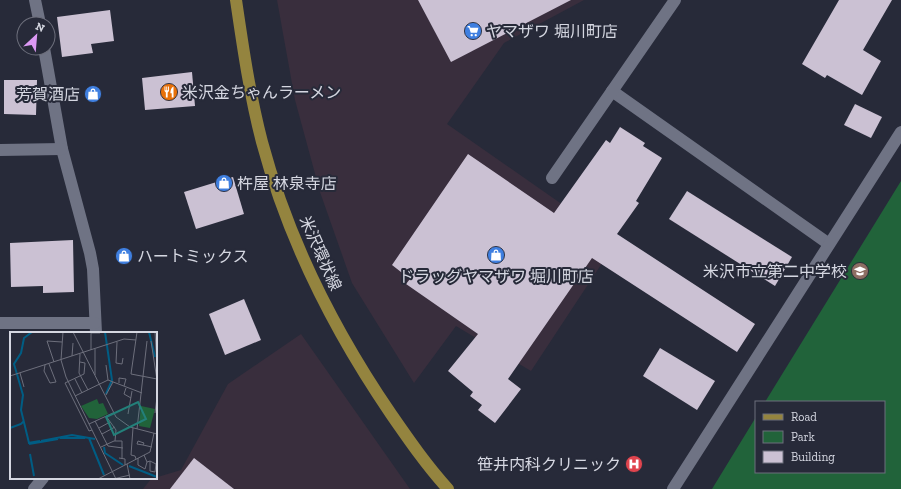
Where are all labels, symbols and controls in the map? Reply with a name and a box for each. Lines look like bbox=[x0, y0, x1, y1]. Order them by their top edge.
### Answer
north arrow bbox=[16, 16, 56, 56]
text: N bbox=[34, 20, 47, 35]
supermarket icon: ヤマザワ 堀川町店 bbox=[463, 21, 483, 41]
place label: ヤマザワ 堀川町店 bbox=[486, 22, 618, 41]
restaurant icon: 米沢金ちゃんラーメン bbox=[159, 82, 179, 102]
place label: 米沢金ちゃんラーメン bbox=[182, 83, 341, 102]
shop icon: 芳賀酒店 bbox=[83, 84, 103, 104]
place label: 芳賀酒店 bbox=[16, 85, 80, 104]
shop icon: 杵屋 林泉寺店 bbox=[214, 173, 234, 193]
place label: 杵屋 林泉寺店 bbox=[237, 174, 337, 193]
street label: 米沢環状線 bbox=[296, 213, 345, 294]
shop icon: ドラッグヤマザワ 堀川町店 bbox=[486, 245, 506, 265]
shop icon: ハートミックス bbox=[114, 246, 134, 266]
place label: ハートミックス bbox=[137, 247, 249, 266]
school or university icon: 米沢市立第二中学校 bbox=[850, 261, 870, 281]
place label: 米沢市立第二中学校 bbox=[703, 262, 847, 281]
place label: ドラッグヤマザワ 堀川町店 bbox=[398, 267, 594, 286]
inset map bbox=[10, 332, 157, 479]
legend bbox=[755, 401, 885, 473]
text: Road bbox=[791, 410, 817, 424]
text: Park bbox=[791, 430, 816, 444]
text: Building bbox=[791, 450, 835, 464]
hospital icon: 笹井内科クリニック bbox=[624, 454, 644, 474]
place label: 笹井内科クリニック bbox=[477, 455, 621, 474]

